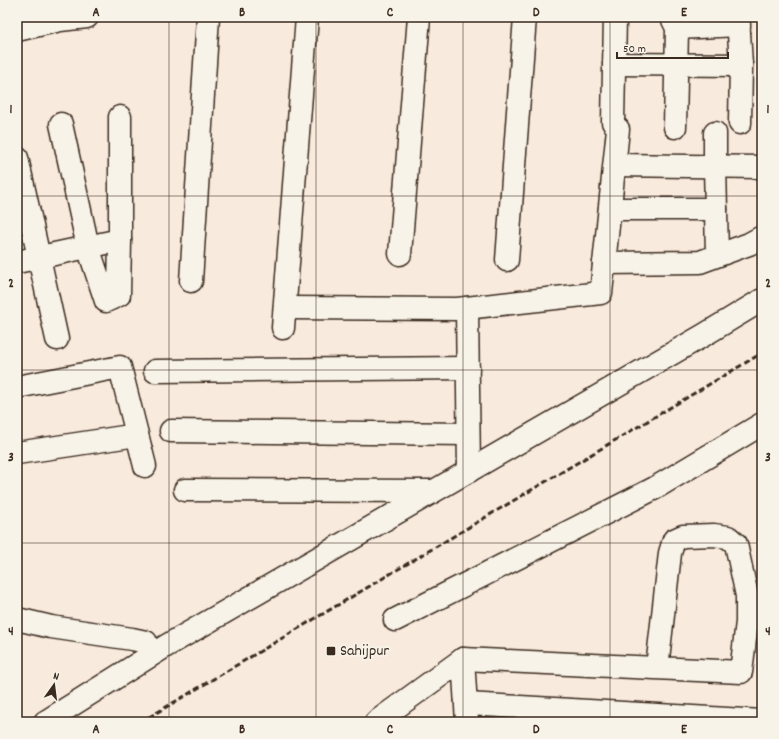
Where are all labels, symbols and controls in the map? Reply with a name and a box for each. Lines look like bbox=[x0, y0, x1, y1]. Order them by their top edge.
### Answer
text: A bbox=[92, 4, 100, 23]
text: B bbox=[239, 4, 245, 23]
text: C bbox=[387, 4, 394, 23]
text: D bbox=[533, 4, 540, 23]
text: E bbox=[681, 4, 688, 23]
scale bar bbox=[617, 34, 728, 60]
text: 50 m bbox=[623, 41, 646, 58]
text: 1 bbox=[10, 101, 13, 120]
text: 1 bbox=[767, 101, 770, 120]
text: 2 bbox=[8, 275, 14, 294]
text: 2 bbox=[765, 275, 771, 294]
text: 3 bbox=[8, 449, 14, 468]
text: 3 bbox=[765, 449, 771, 468]
text: 4 bbox=[8, 623, 14, 642]
text: 4 bbox=[765, 623, 771, 642]
place label: Sahijpur bbox=[340, 640, 389, 663]
marker: Sahijpur bbox=[325, 645, 337, 657]
north arrow bbox=[34, 665, 74, 705]
text: N bbox=[51, 669, 61, 686]
text: A bbox=[92, 721, 100, 739]
text: B bbox=[239, 721, 245, 739]
text: C bbox=[387, 721, 394, 739]
text: D bbox=[533, 721, 540, 739]
text: E bbox=[681, 721, 688, 739]

